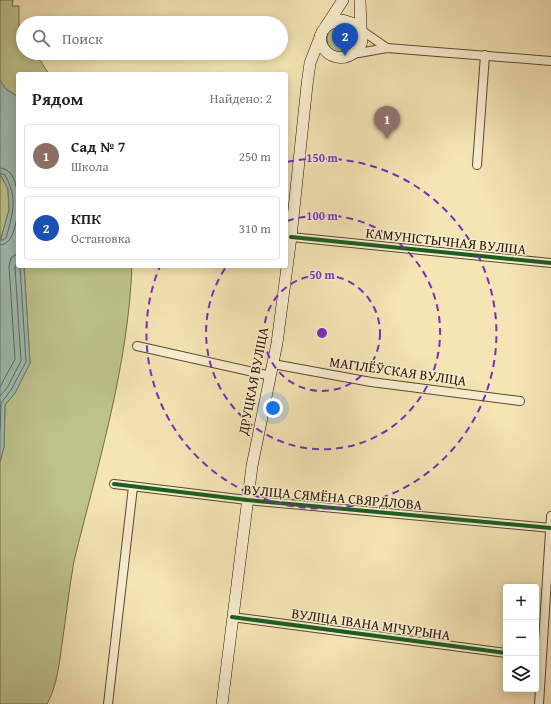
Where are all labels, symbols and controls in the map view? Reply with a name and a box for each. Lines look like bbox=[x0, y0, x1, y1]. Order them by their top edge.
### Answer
search box bbox=[16, 16, 288, 60]
pin: 2 bbox=[332, 23, 358, 56]
icon: search bbox=[30, 27, 52, 49]
text: Поиск bbox=[62, 28, 103, 49]
text: Рядом bbox=[32, 86, 83, 111]
text: Найдено: 2 bbox=[210, 89, 272, 108]
pin: 1 bbox=[374, 106, 400, 139]
text: Сад № 7 bbox=[71, 136, 125, 157]
text: 1 bbox=[43, 147, 49, 166]
text: 250 m bbox=[239, 147, 271, 166]
text: 150 m bbox=[306, 149, 339, 166]
text: Школа bbox=[71, 157, 109, 176]
text: 100 m bbox=[306, 207, 339, 224]
text: КПК bbox=[71, 208, 101, 229]
text: 2 bbox=[43, 219, 49, 238]
text: 310 m bbox=[239, 219, 271, 238]
street label: КАМУНІСТЫЧНАЯ ВУЛІЦА bbox=[365, 223, 528, 259]
text: Остановка bbox=[71, 229, 131, 248]
text: 50 m bbox=[309, 266, 335, 283]
street label: ДРУЦКАЯ ВУЛІЦА bbox=[233, 325, 273, 438]
centre of rings bbox=[315, 326, 329, 340]
street label: МАГІЛЁЎСКАЯ ВУЛІЦА bbox=[328, 351, 468, 391]
your location bbox=[263, 398, 283, 418]
street label: ВУЛІЦА СЯМЁНА СВЯРДЛОВА bbox=[243, 479, 424, 515]
map controls bbox=[503, 584, 539, 692]
button: + bbox=[503, 584, 539, 620]
street label: ВУЛІЦА ІВАНА МІЧУРЫНА bbox=[290, 603, 452, 645]
button: − bbox=[503, 620, 539, 656]
button: layers bbox=[503, 656, 539, 692]

